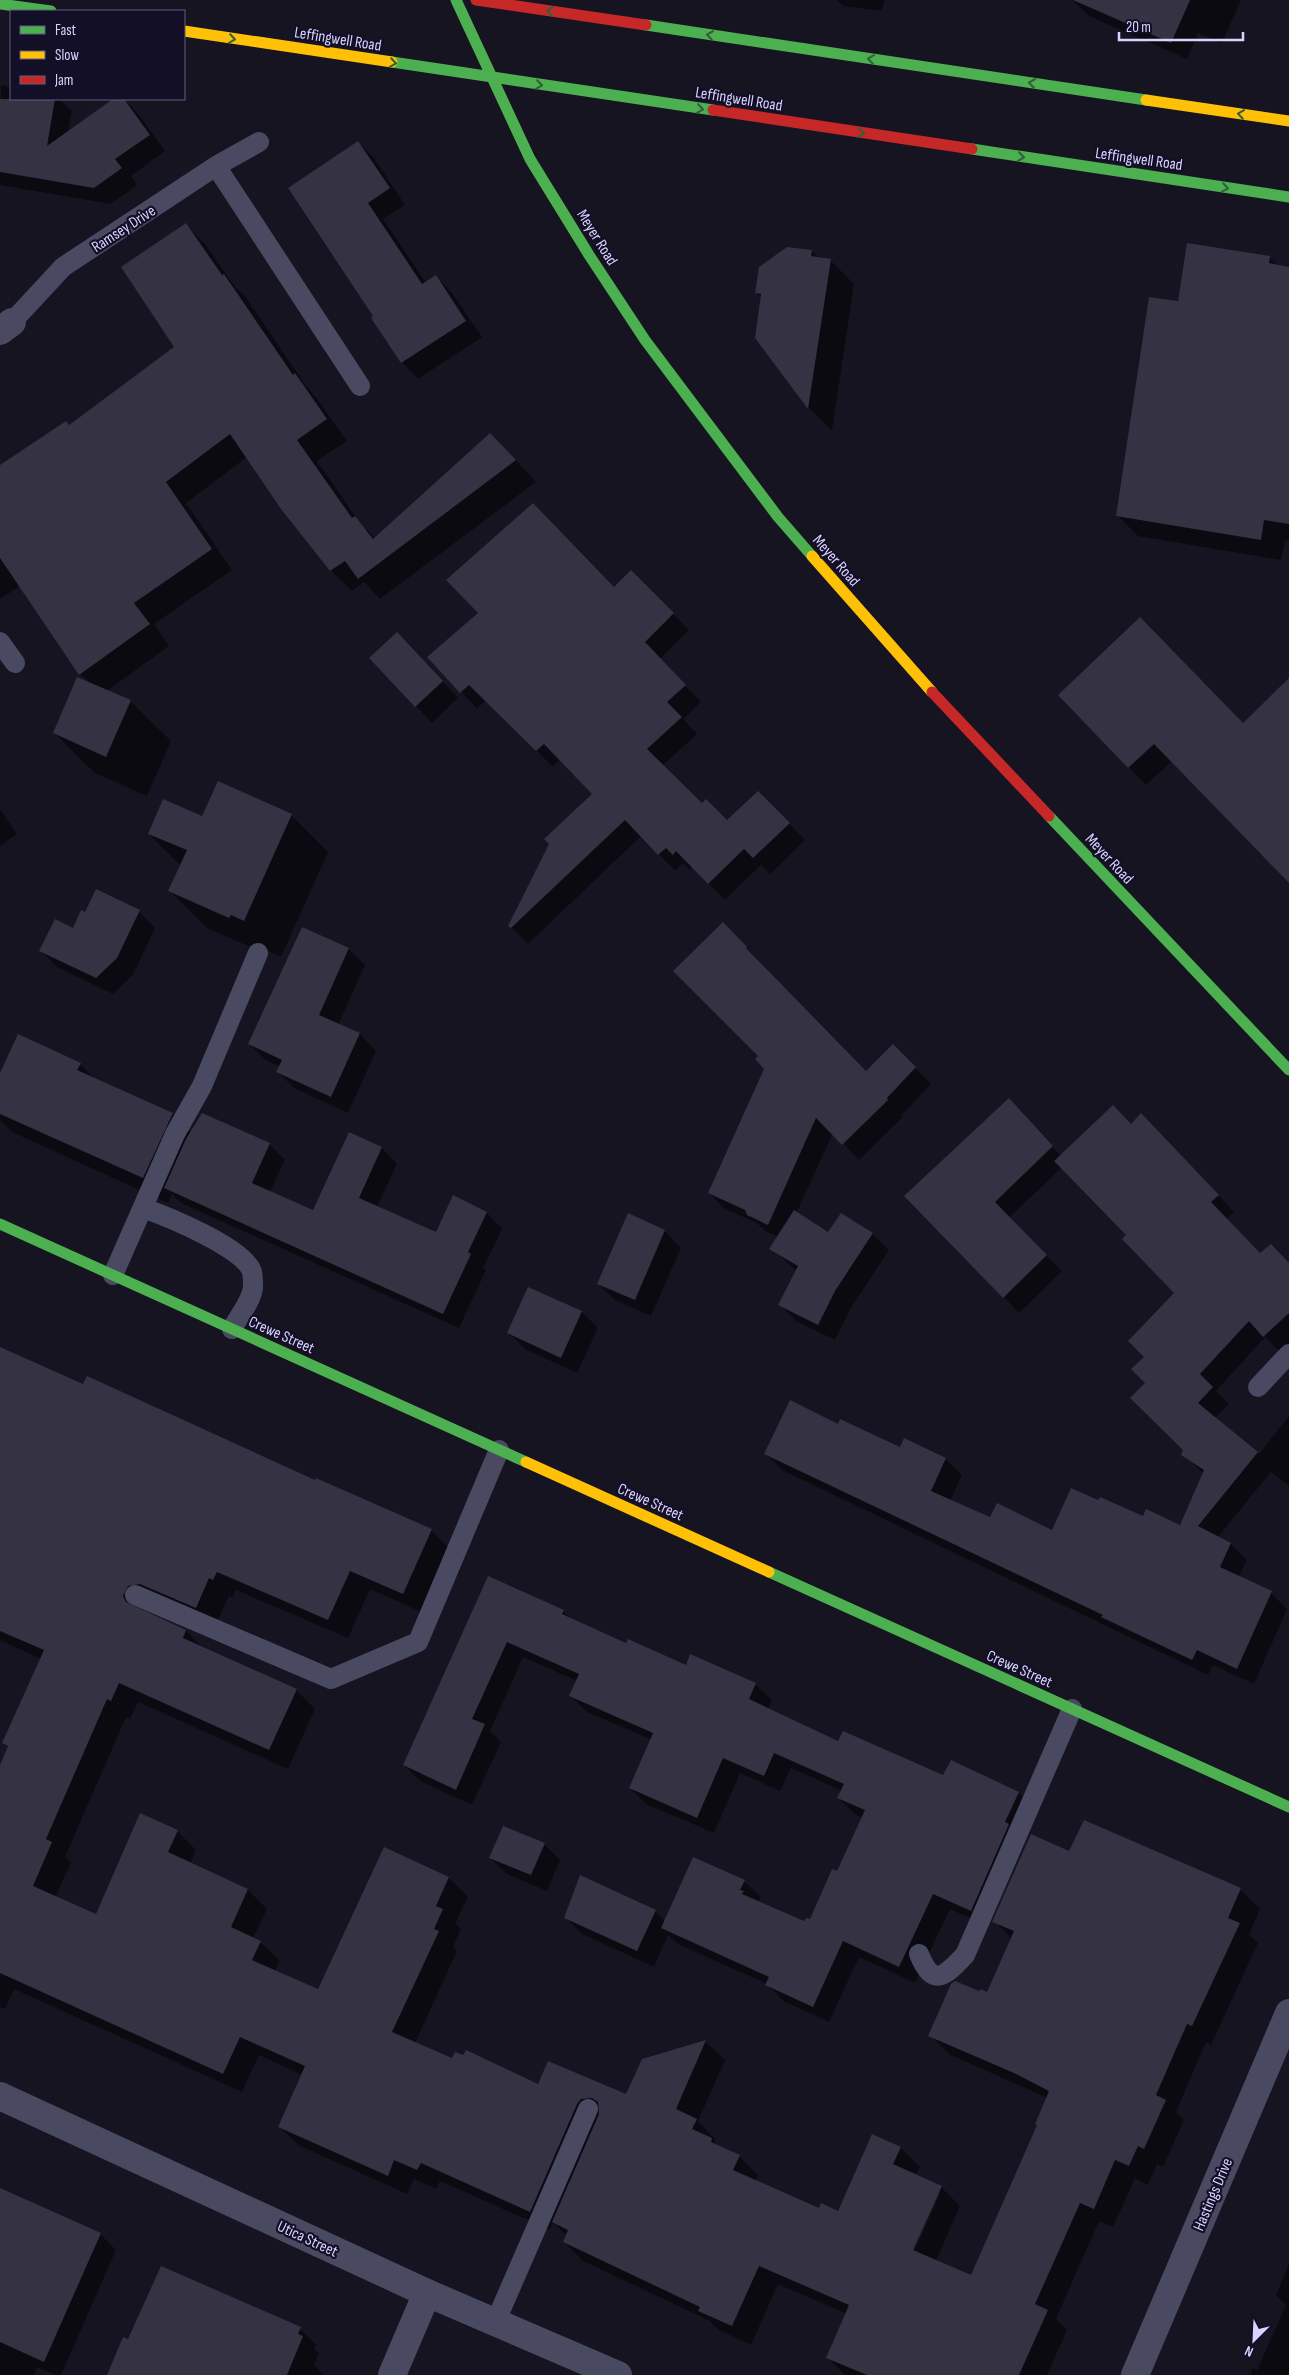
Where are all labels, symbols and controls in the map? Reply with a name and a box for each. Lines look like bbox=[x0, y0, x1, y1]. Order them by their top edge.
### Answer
one-way arrow bbox=[545, 7, 554, 17]
legend bbox=[10, 10, 185, 100]
scale bar bbox=[1119, 10, 1243, 42]
text: 20 m bbox=[1126, 18, 1151, 37]
text: Fast bbox=[55, 21, 77, 40]
street label: Leffingwell Road bbox=[293, 23, 383, 56]
one-way arrow bbox=[706, 30, 714, 41]
one-way arrow bbox=[228, 33, 236, 43]
text: Slow bbox=[55, 46, 79, 65]
one-way arrow bbox=[867, 54, 875, 65]
one-way arrow bbox=[388, 57, 397, 67]
text: Jam bbox=[54, 71, 73, 90]
one-way arrow bbox=[1028, 78, 1036, 88]
one-way arrow bbox=[536, 79, 544, 90]
street label: Leffingwell Road bbox=[694, 83, 784, 116]
one-way arrow bbox=[696, 103, 704, 113]
one-way arrow bbox=[1236, 109, 1245, 119]
one-way arrow bbox=[857, 127, 865, 138]
street label: Leffingwell Road bbox=[1094, 144, 1184, 175]
one-way arrow bbox=[1018, 151, 1026, 162]
one-way arrow bbox=[1221, 182, 1229, 192]
street label: Ramsey Drive bbox=[88, 202, 159, 257]
street label: Meyer Road bbox=[572, 206, 621, 269]
street label: Meyer Road bbox=[808, 531, 863, 591]
street label: Meyer Road bbox=[1081, 830, 1137, 888]
street label: Crewe Street bbox=[246, 1312, 317, 1358]
street label: Crewe Street bbox=[615, 1479, 686, 1525]
street label: Crewe Street bbox=[984, 1646, 1055, 1692]
street label: Hastings Drive bbox=[1190, 2155, 1237, 2234]
street label: Utica Street bbox=[274, 2217, 341, 2262]
north arrow bbox=[1229, 2315, 1279, 2365]
text: N bbox=[1242, 2342, 1256, 2361]

